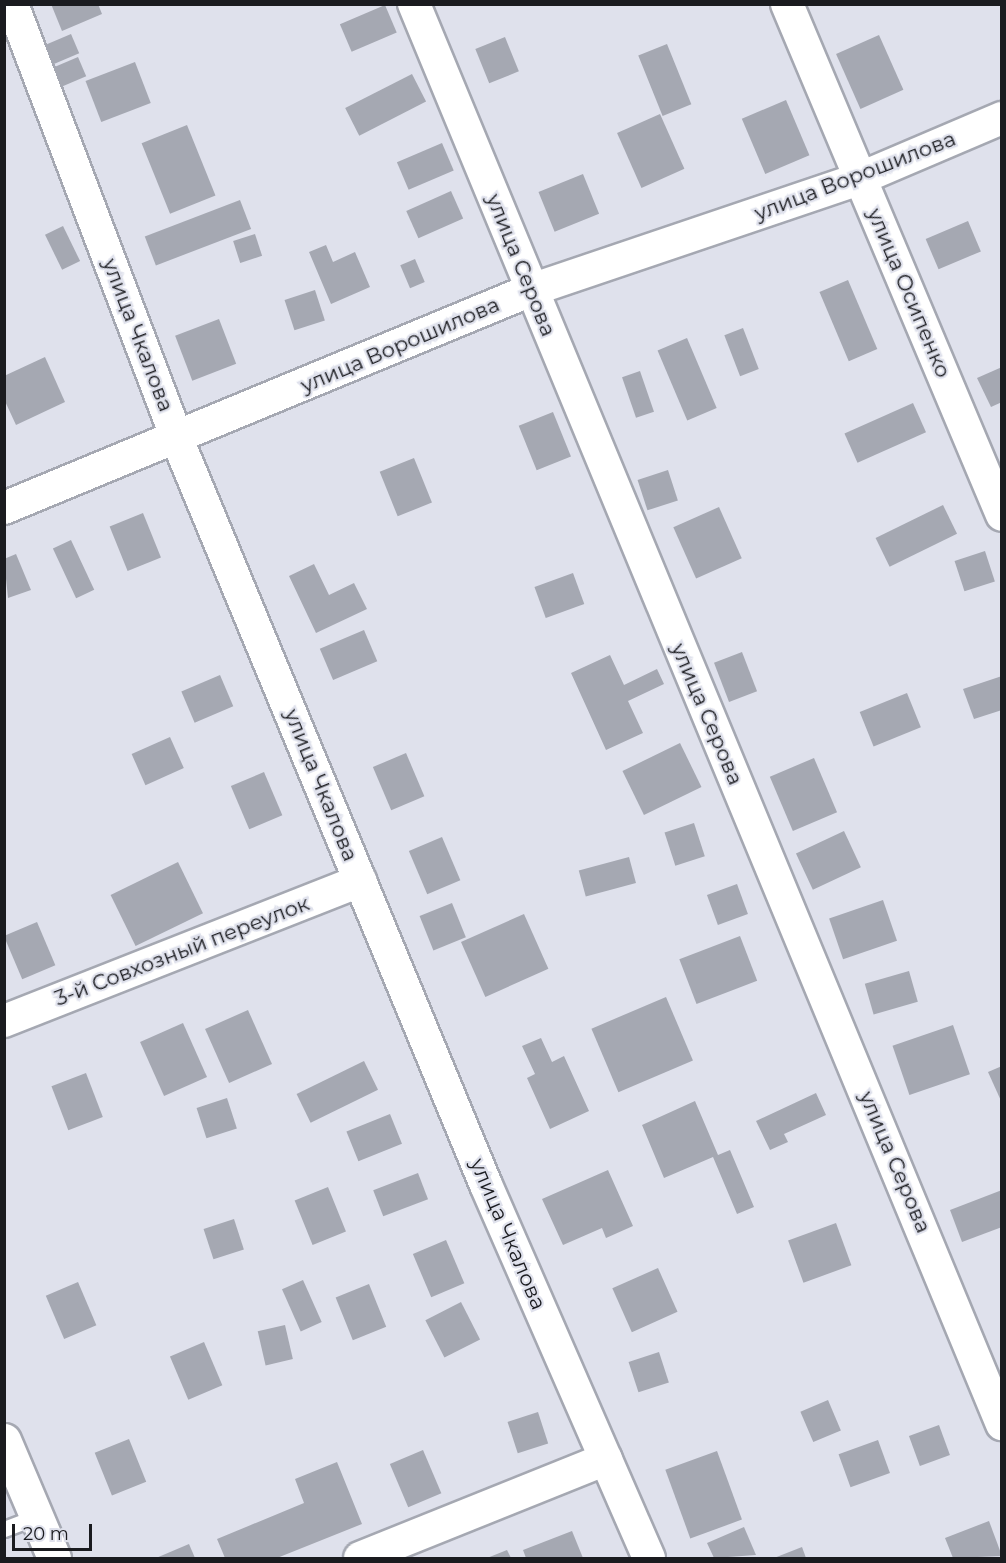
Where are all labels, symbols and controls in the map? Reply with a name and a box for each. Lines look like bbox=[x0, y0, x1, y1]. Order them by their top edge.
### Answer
street label: улица Ворошилова bbox=[751, 126, 959, 226]
street label: улица Серова bbox=[481, 190, 561, 340]
street label: улица Осипенко bbox=[862, 204, 956, 382]
street label: улица Чкалова bbox=[97, 255, 179, 415]
street label: улица Ворошилова bbox=[297, 292, 503, 398]
street label: улица Серова bbox=[666, 639, 748, 789]
street label: улица Чкалова bbox=[279, 705, 363, 865]
street label: 3-й Совхозный переулок bbox=[51, 891, 313, 1011]
street label: улица Серова bbox=[854, 1087, 936, 1237]
street label: улица Чкалова bbox=[465, 1155, 551, 1313]
scale bar bbox=[15, 1512, 94, 1550]
text: 20 m bbox=[23, 1523, 69, 1545]

